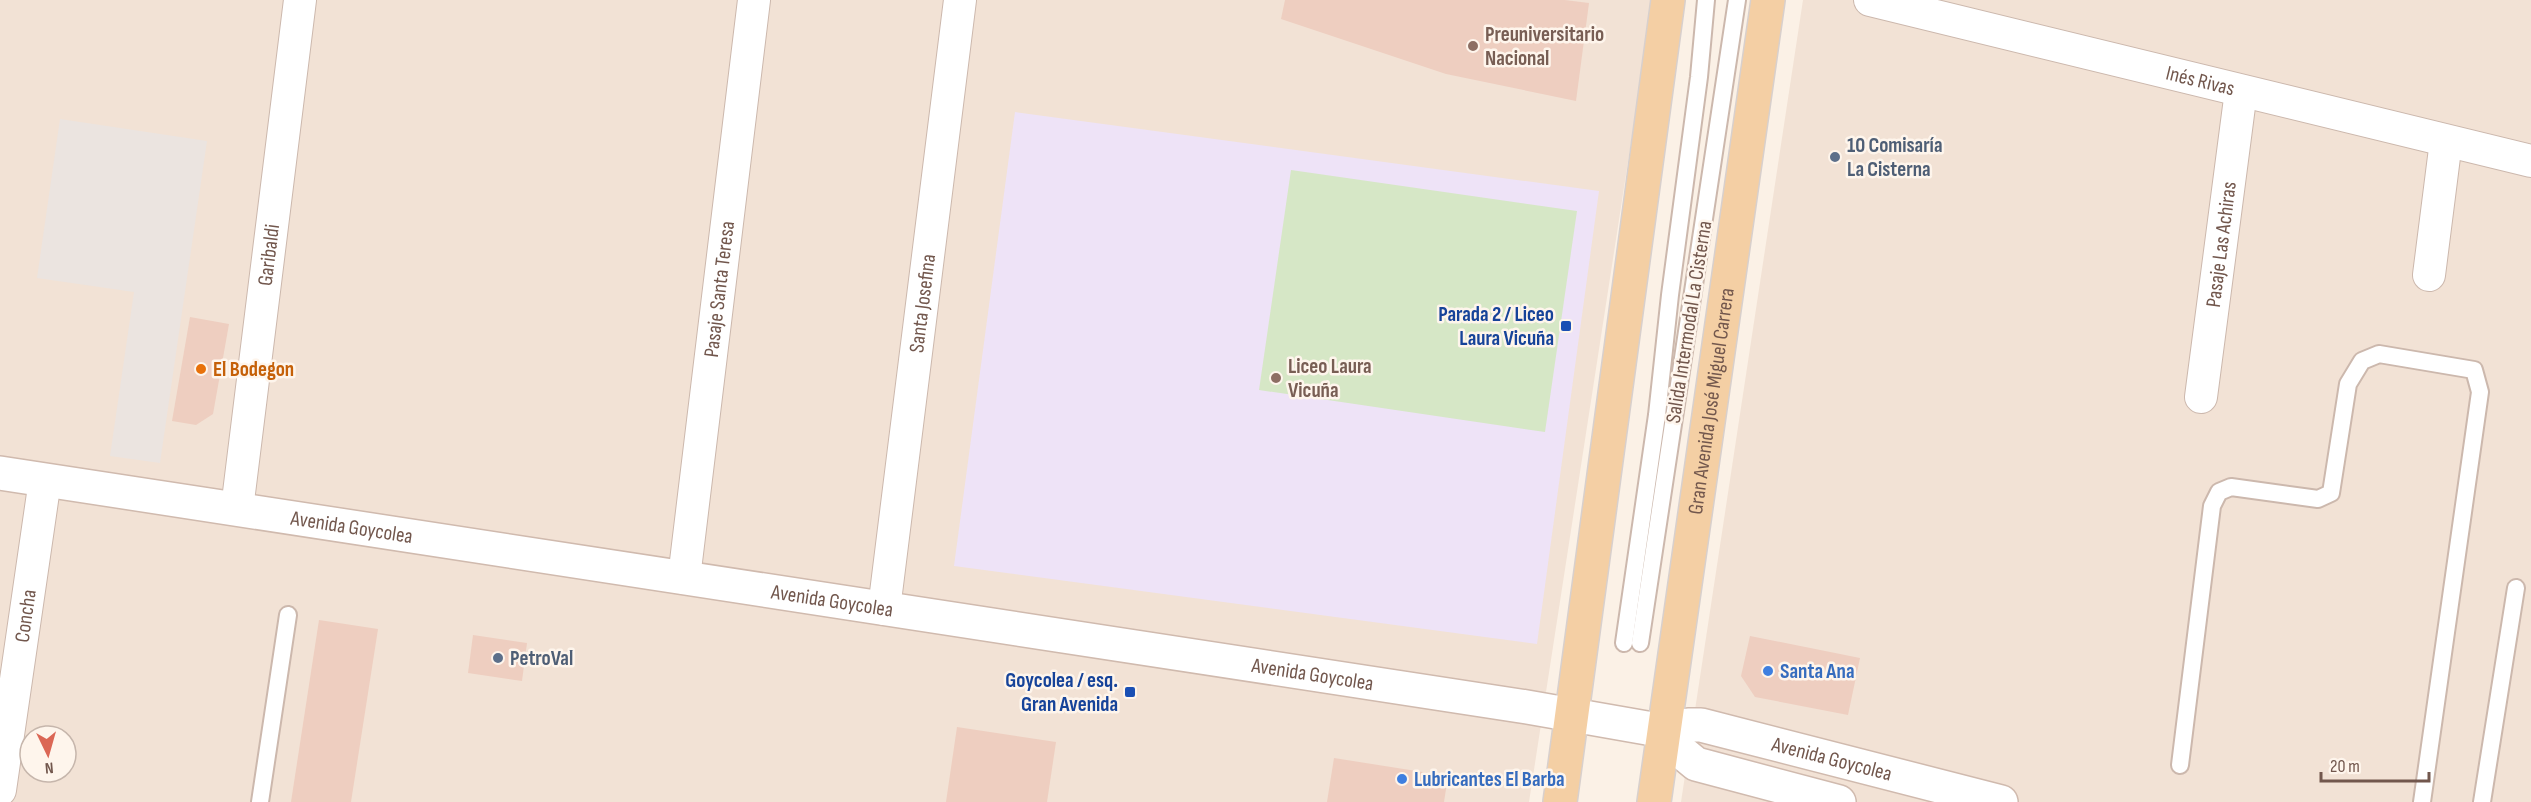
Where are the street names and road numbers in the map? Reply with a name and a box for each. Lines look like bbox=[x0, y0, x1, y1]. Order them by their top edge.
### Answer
street label: Inés Rivas bbox=[2164, 60, 2237, 101]
street label: Pasaje Las Achiras bbox=[2200, 180, 2242, 309]
street label: Salida Intermodal La Cisterna bbox=[1661, 219, 1717, 425]
street label: Pasaje Santa Teresa bbox=[698, 220, 740, 359]
street label: Garibaldi bbox=[252, 223, 285, 287]
street label: Santa Josefina bbox=[904, 253, 941, 354]
street label: Gran Avenida José Miguel Carrera bbox=[1683, 286, 1739, 516]
street label: Avenida Goycolea bbox=[288, 505, 414, 549]
street label: Avenida Goycolea bbox=[769, 579, 895, 622]
street label: Concha bbox=[9, 588, 41, 644]
street label: Avenida Goycolea bbox=[1249, 652, 1375, 696]
street label: Avenida Goycolea bbox=[1769, 731, 1895, 786]

